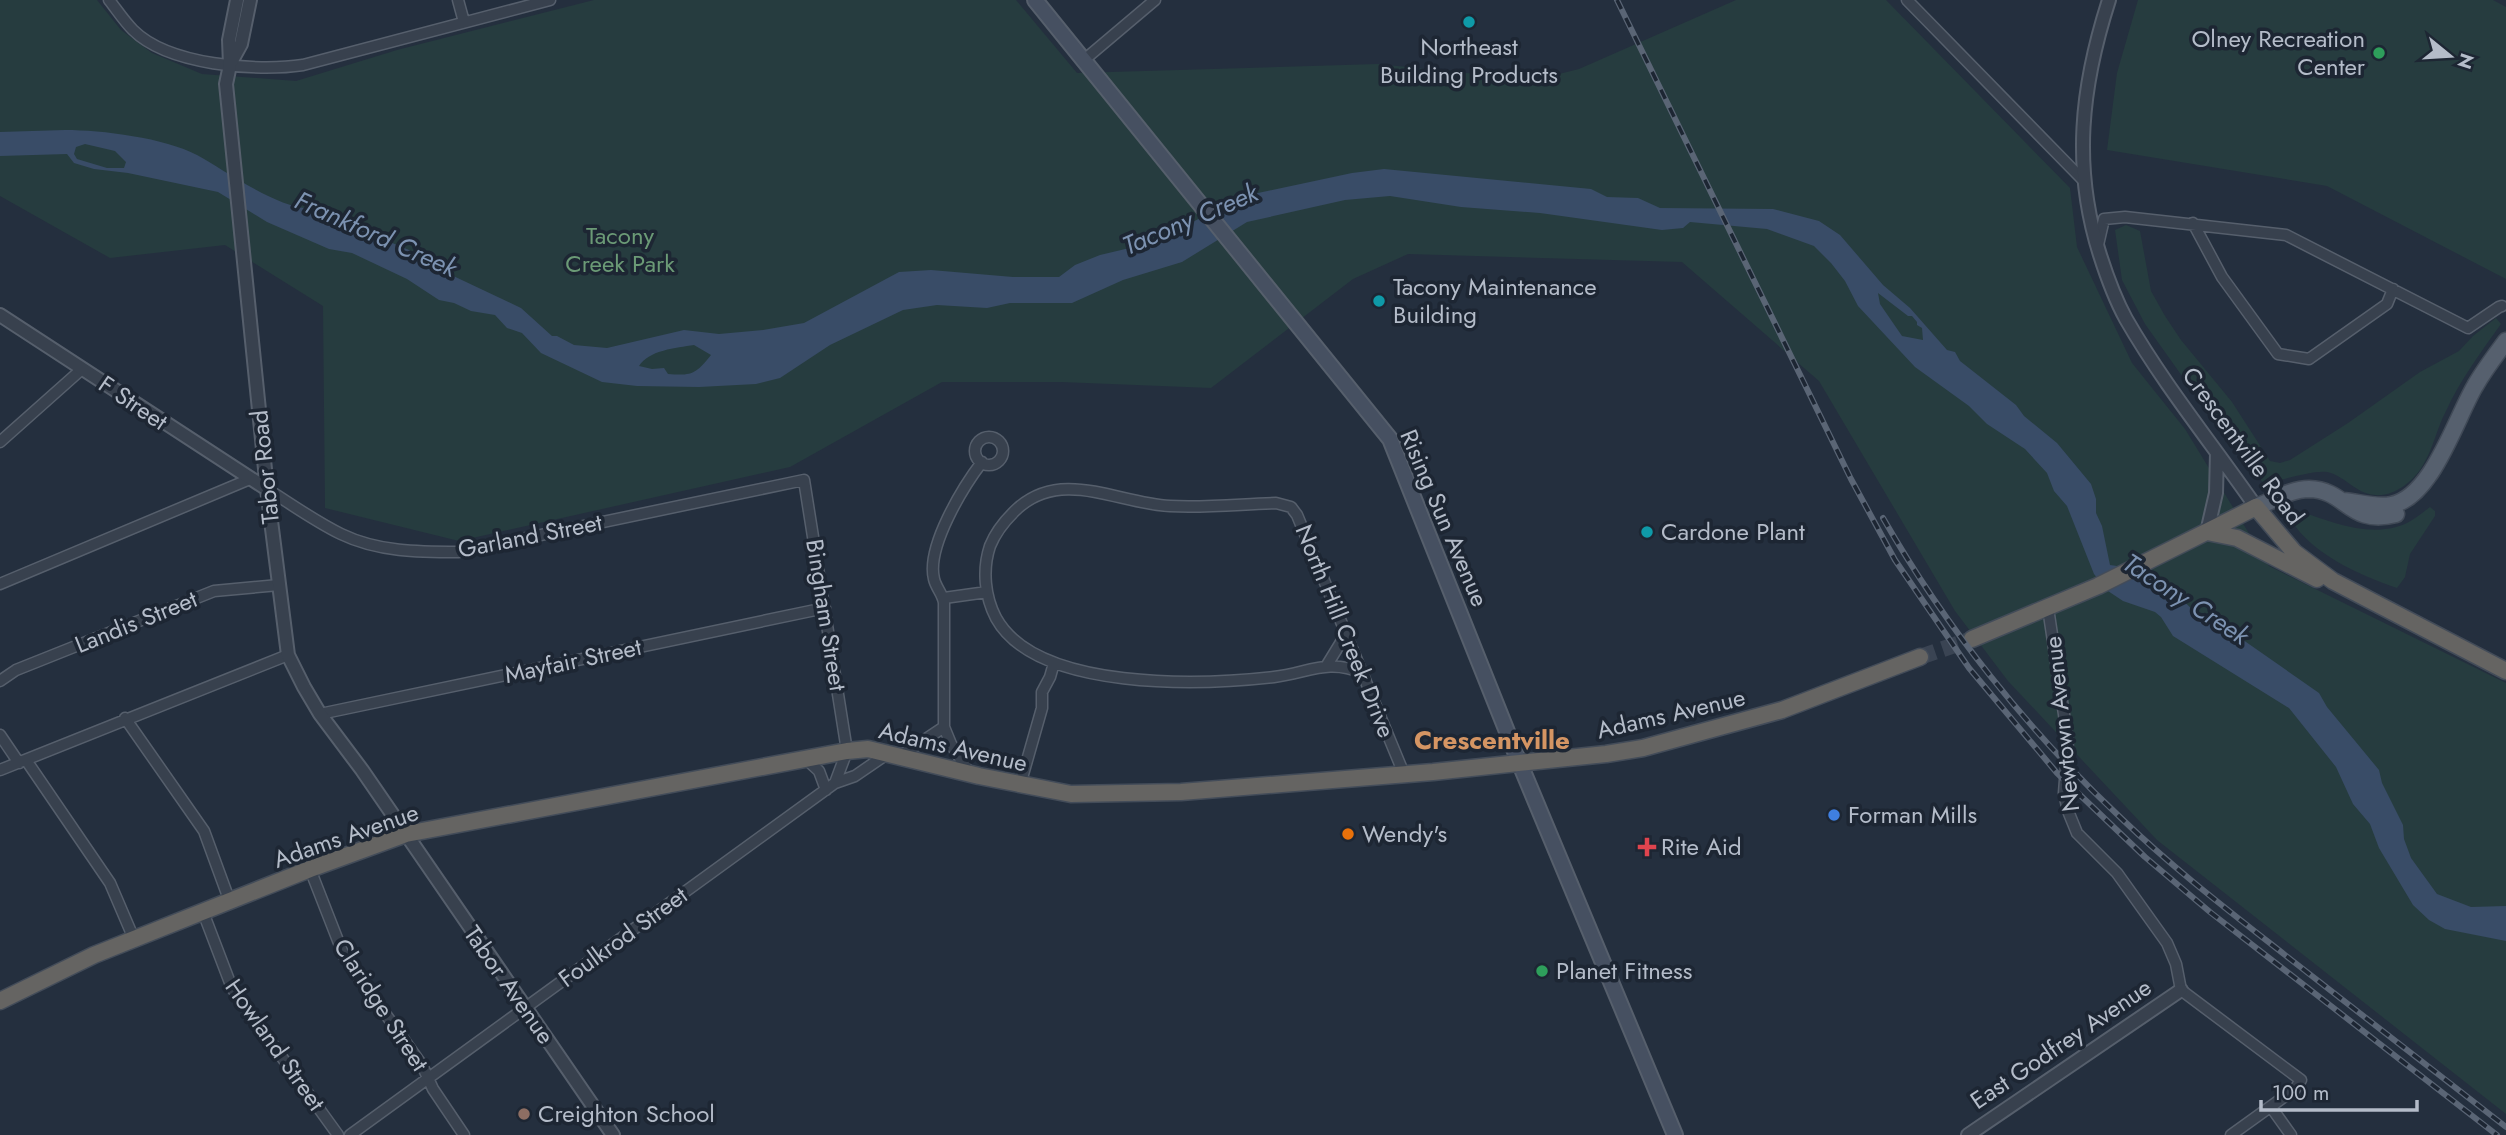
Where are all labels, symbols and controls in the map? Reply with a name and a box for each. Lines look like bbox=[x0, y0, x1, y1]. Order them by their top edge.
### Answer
marker: Northeast Building Products bbox=[1461, 14, 1477, 30]
place label: Olney Recreation Center bbox=[2191, 21, 2366, 84]
north arrow bbox=[2415, 21, 2485, 91]
place label: Northeast Building Products bbox=[1380, 29, 1558, 92]
marker: Olney Recreation Center bbox=[2371, 45, 2387, 61]
text: N bbox=[2451, 50, 2481, 72]
water label: Tacony Creek bbox=[1116, 173, 1265, 265]
water label: Frankford Creek bbox=[289, 181, 465, 288]
park label: Tacony Creek Park bbox=[565, 218, 675, 281]
place label: Tacony Maintenance Building bbox=[1393, 269, 1597, 332]
marker: Tacony Maintenance Building bbox=[1371, 293, 1387, 309]
street label: Crescentville Road bbox=[2174, 359, 2313, 532]
street label: F Street bbox=[92, 367, 175, 439]
street label: Tabor Road bbox=[241, 408, 288, 526]
street label: Rising Sun Avenue bbox=[1391, 424, 1498, 612]
street label: Garland Street bbox=[455, 504, 605, 567]
place label: Cardone Plant bbox=[1661, 514, 1805, 549]
street label: North Hill Creek Drive bbox=[1287, 519, 1404, 743]
marker: Cardone Plant bbox=[1639, 524, 1655, 540]
street label: Bingham Street bbox=[797, 537, 856, 694]
water label: Tacony Creek bbox=[2115, 544, 2258, 655]
street label: Landis Street bbox=[69, 581, 202, 662]
street label: Mayfair Street bbox=[501, 629, 645, 692]
street label: Newtown Avenue bbox=[2035, 635, 2088, 814]
street label: Adams Avenue bbox=[1593, 679, 1749, 748]
street label: Adams Avenue bbox=[875, 712, 1031, 781]
district label: Crescentville bbox=[1414, 721, 1570, 759]
street label: Adams Avenue bbox=[269, 794, 423, 877]
place label: Forman Mills bbox=[1848, 797, 1977, 832]
marker: Forman Mills bbox=[1826, 807, 1842, 823]
place label: Wendy's bbox=[1362, 816, 1447, 851]
marker: Wendy's bbox=[1340, 826, 1356, 842]
place label: Rite Aid bbox=[1661, 829, 1742, 864]
marker: Rite Aid bbox=[1639, 839, 1655, 855]
street label: Foulkrod Street bbox=[551, 878, 695, 995]
street label: Tabor Avenue bbox=[456, 918, 563, 1051]
street label: Claridge Street bbox=[325, 931, 438, 1078]
place label: Planet Fitness bbox=[1556, 953, 1692, 988]
marker: Planet Fitness bbox=[1534, 963, 1550, 979]
street label: East Godfrey Avenue bbox=[1963, 970, 2158, 1117]
street label: Howland Street bbox=[217, 972, 334, 1118]
scale bar bbox=[2261, 1068, 2417, 1112]
text: 100 m bbox=[2272, 1078, 2329, 1108]
place label: Creighton School bbox=[538, 1096, 715, 1131]
marker: Creighton School bbox=[516, 1106, 532, 1122]

